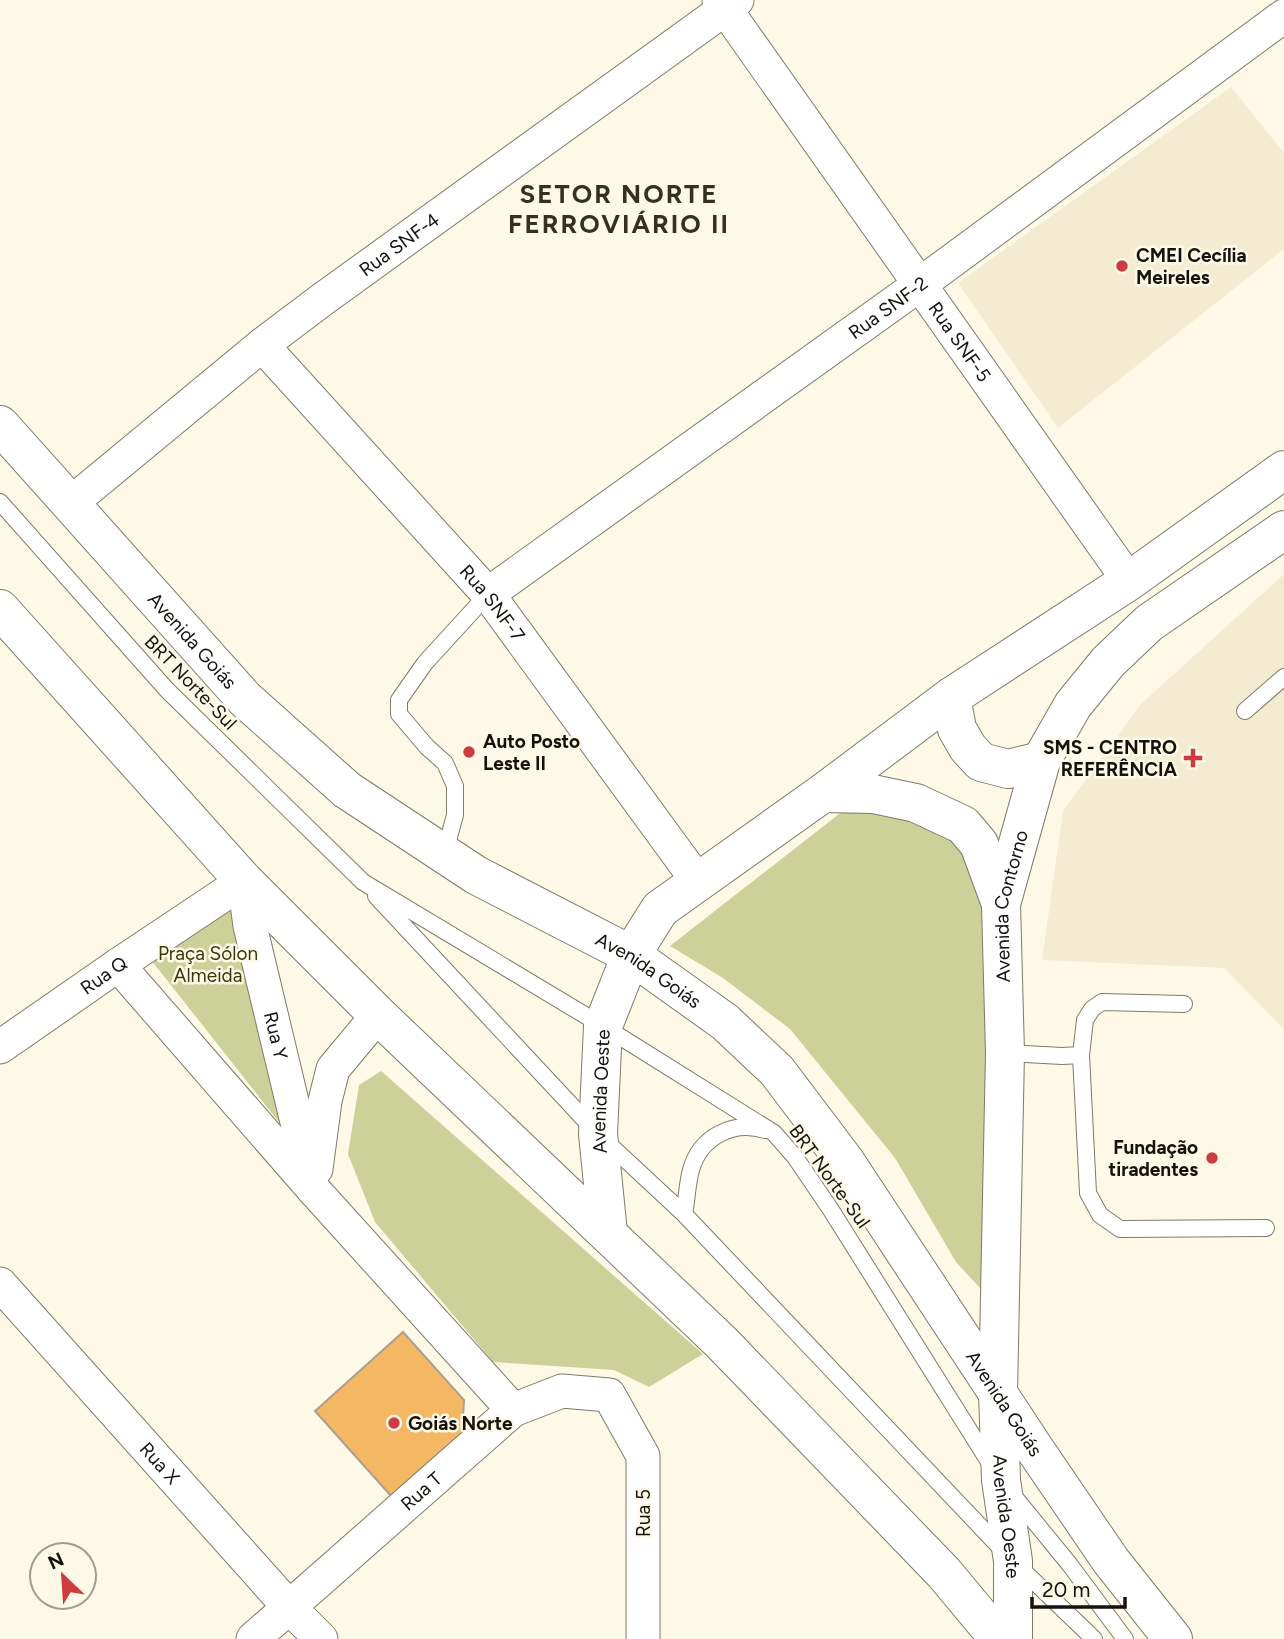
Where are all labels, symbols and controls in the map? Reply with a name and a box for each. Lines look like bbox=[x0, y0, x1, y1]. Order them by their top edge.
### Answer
district label: SETOR NORTE FERROVIÁRIO II bbox=[508, 178, 730, 240]
street label: Rua SNF-4 bbox=[355, 208, 444, 281]
place label: CMEI Cecília Meireles bbox=[1136, 244, 1247, 289]
marker: CMEI Cecília Meireles bbox=[1114, 258, 1130, 274]
street label: Rua SNF-2 bbox=[844, 272, 932, 344]
street label: Rua SNF-5 bbox=[924, 297, 996, 386]
street label: Rua SNF-7 bbox=[455, 560, 530, 646]
street label: Avenida Goiás bbox=[143, 588, 241, 694]
street label: BRT Norte-Sul bbox=[140, 630, 242, 734]
place label: Auto Posto Leste II bbox=[483, 730, 580, 775]
place label: SMS - CENTRO REFERÊNCIA bbox=[1043, 736, 1177, 781]
marker: Auto Posto Leste II bbox=[461, 744, 477, 760]
marker: SMS - CENTRO REFERÊNCIA bbox=[1183, 748, 1203, 768]
street label: Avenida Contorno bbox=[989, 828, 1033, 983]
street label: Avenida Goiás bbox=[592, 928, 706, 1013]
park label: Praça Sólon Almeida bbox=[158, 942, 258, 987]
street label: Rua Q bbox=[76, 951, 131, 1000]
street label: Rua Y bbox=[259, 1009, 293, 1062]
street label: Avenida Oeste bbox=[587, 1029, 615, 1155]
street label: BRT Norte-Sul bbox=[784, 1120, 875, 1233]
place label: Fundação tiradentes bbox=[1109, 1136, 1198, 1181]
marker: Fundação tiradentes bbox=[1204, 1150, 1220, 1166]
street label: Avenida Goiás bbox=[961, 1346, 1047, 1461]
place label: Goiás Norte bbox=[408, 1412, 513, 1435]
marker: Goiás Norte bbox=[386, 1415, 402, 1431]
street label: Rua X bbox=[135, 1437, 185, 1489]
street label: Avenida Oeste bbox=[988, 1454, 1024, 1578]
street label: Rua T bbox=[396, 1467, 447, 1516]
street label: Rua 5 bbox=[632, 1489, 655, 1537]
north arrow bbox=[28, 1541, 98, 1611]
text: N bbox=[45, 1548, 68, 1575]
scale bar bbox=[1032, 1566, 1125, 1610]
text: 20 m bbox=[1042, 1577, 1090, 1602]

